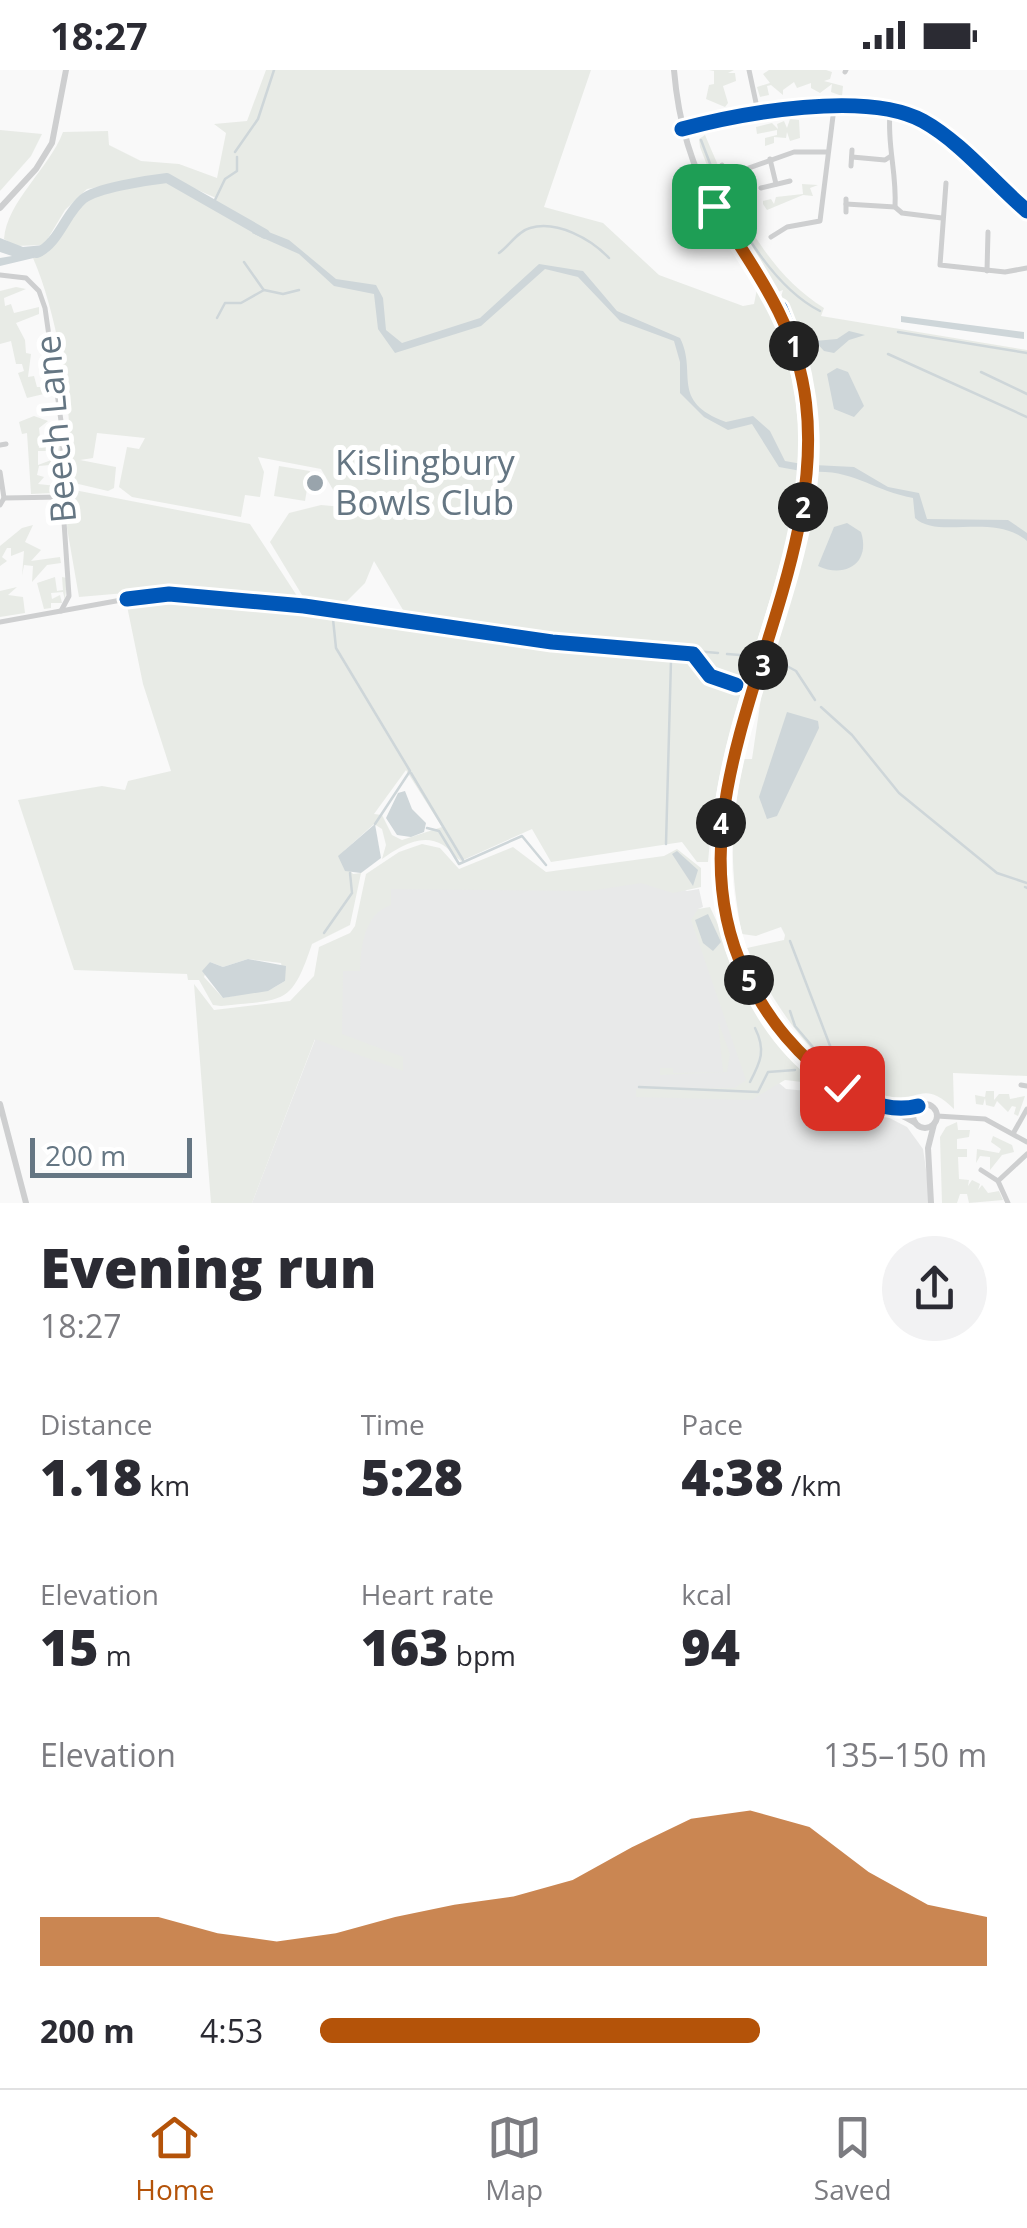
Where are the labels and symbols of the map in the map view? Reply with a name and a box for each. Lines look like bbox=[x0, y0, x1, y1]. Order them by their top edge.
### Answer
pin bbox=[672, 164, 757, 249]
pin: 1 bbox=[769, 321, 819, 371]
street label: Beech Lane bbox=[23, 333, 86, 525]
place label: Kislingbury Bowls Club bbox=[335, 438, 515, 525]
marker: Kislingbury Bowls Club bbox=[304, 472, 326, 494]
pin: 2 bbox=[778, 482, 828, 532]
pin: 3 bbox=[738, 640, 788, 690]
pin: 4 bbox=[696, 798, 746, 848]
pin: 5 bbox=[724, 955, 774, 1005]
pin bbox=[800, 1046, 885, 1131]
scale bar bbox=[30, 1133, 192, 1178]

